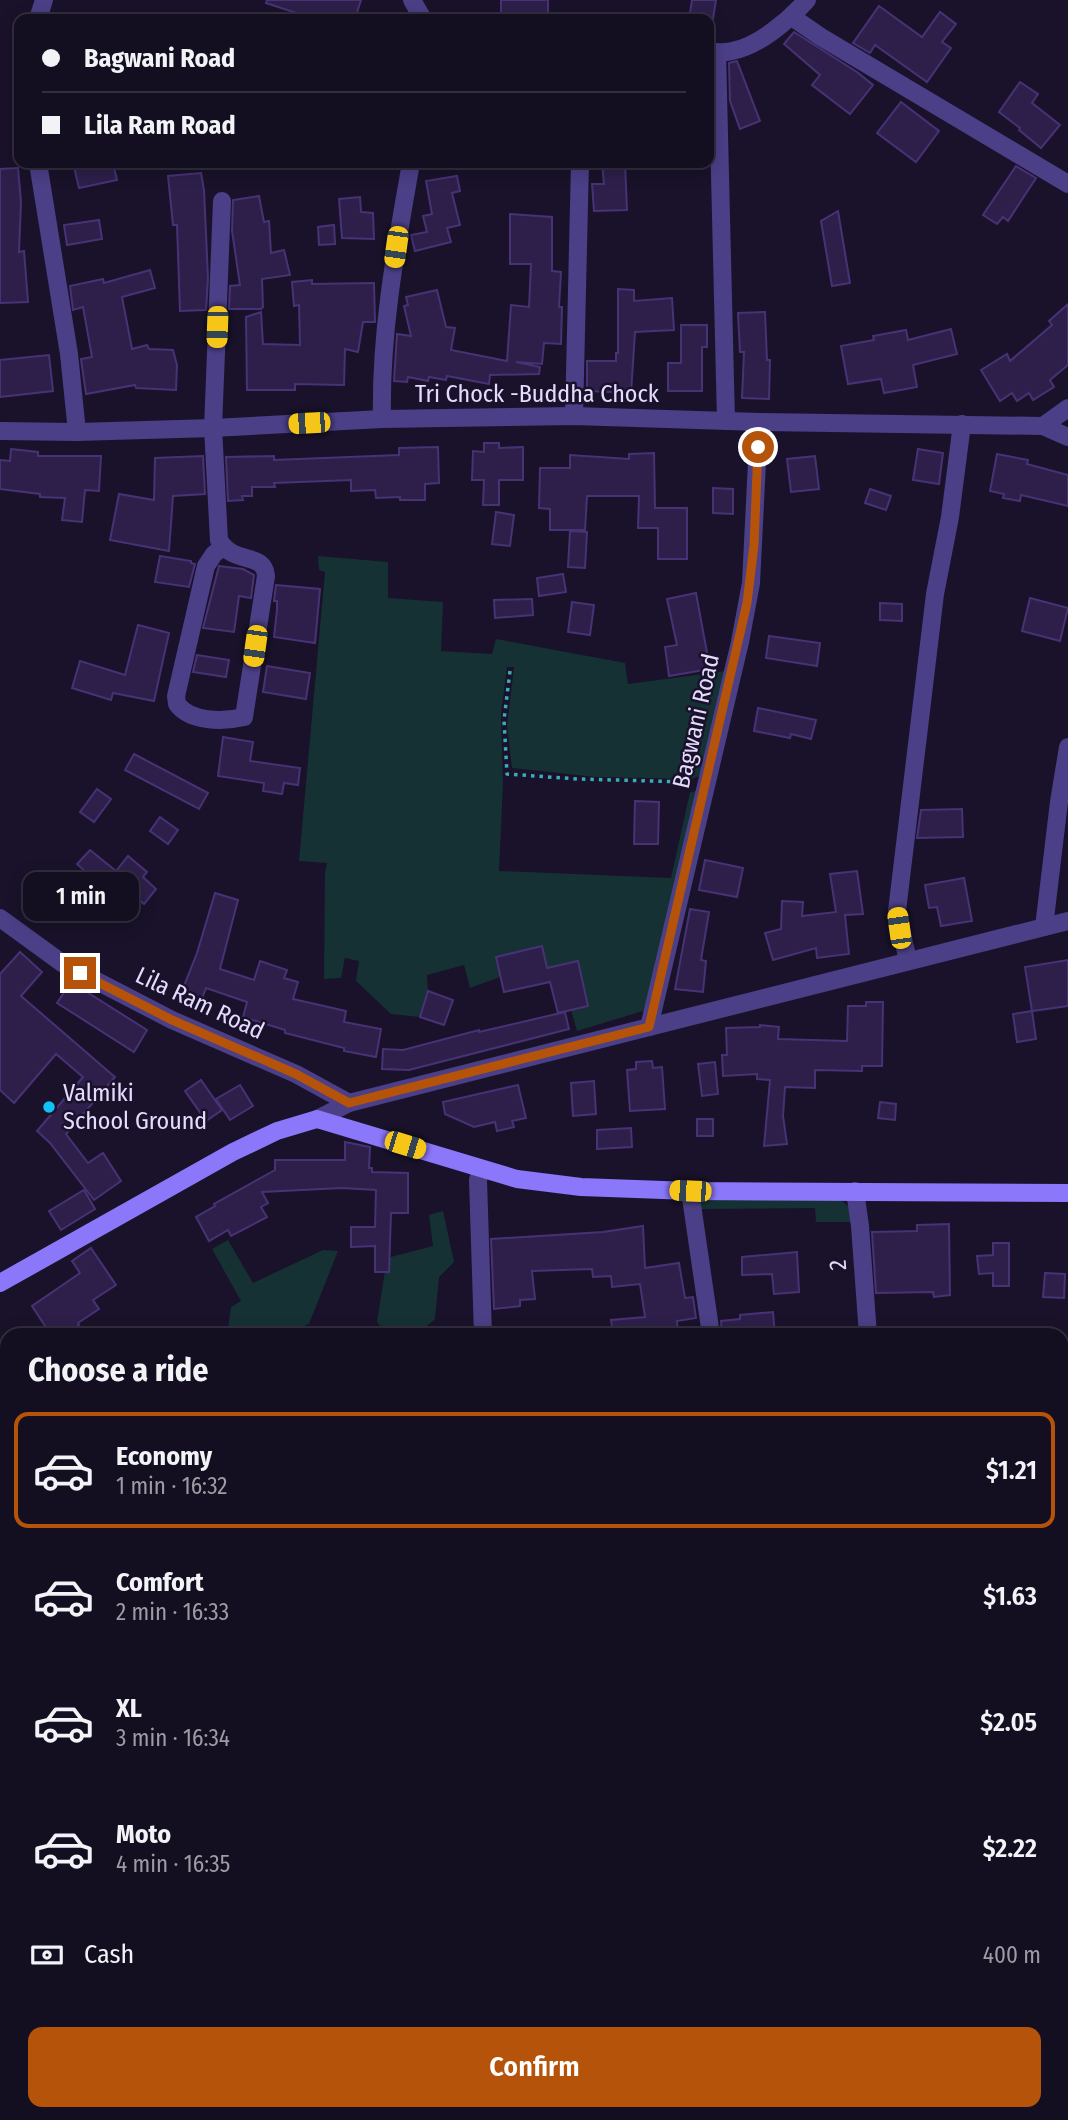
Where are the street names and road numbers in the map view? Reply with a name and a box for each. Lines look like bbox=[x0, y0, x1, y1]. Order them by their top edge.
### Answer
street label: Tri Chock -Buddha Chock bbox=[415, 380, 660, 408]
street label: Bagwani Road bbox=[667, 651, 725, 791]
street label: Lila Ram Road bbox=[131, 961, 269, 1045]
street label: 2 bbox=[824, 1259, 852, 1271]

